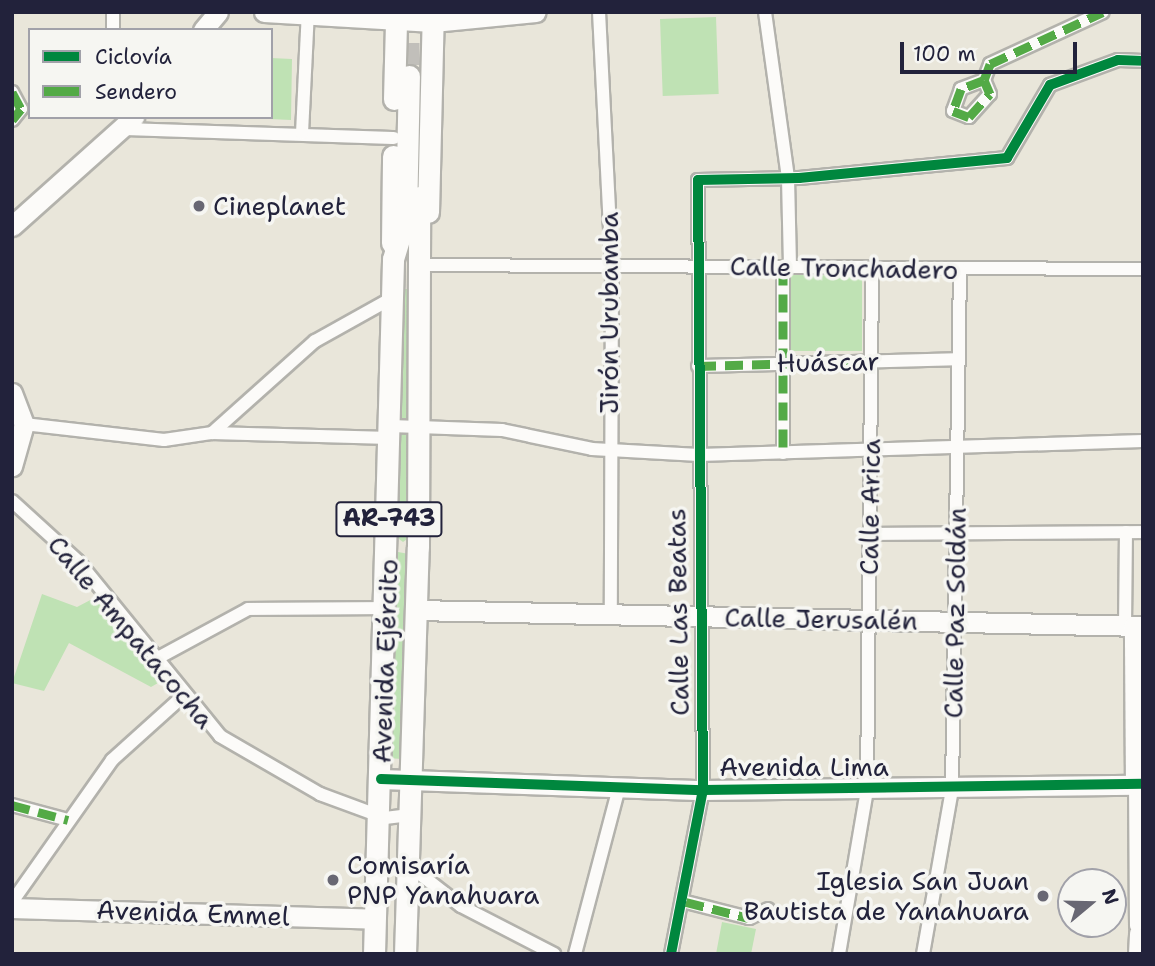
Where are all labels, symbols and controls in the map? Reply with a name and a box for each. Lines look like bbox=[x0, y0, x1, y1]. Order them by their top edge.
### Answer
legend bbox=[28, 28, 273, 119]
scale bar bbox=[903, 28, 1080, 72]
text: 100 m bbox=[913, 40, 976, 68]
text: Ciclovía bbox=[95, 43, 172, 71]
text: Sendero bbox=[95, 78, 177, 106]
place label: Cineplanet bbox=[213, 190, 346, 222]
marker: Cineplanet bbox=[191, 198, 207, 214]
street label: Jirón Urubamba bbox=[593, 212, 625, 414]
street label: Calle Tronchadero bbox=[730, 250, 958, 286]
street label: Huáscar bbox=[776, 346, 880, 378]
street label: Calle Arica bbox=[853, 439, 887, 575]
road number: AR-743 bbox=[335, 498, 443, 540]
street label: Calle Paz Soldán bbox=[938, 507, 972, 719]
street label: Calle Las Beatas bbox=[661, 508, 695, 716]
street label: Calle Ampatacocha bbox=[41, 529, 221, 735]
street label: Avenida Ejército bbox=[366, 558, 404, 764]
street label: Calle Jerusalén bbox=[724, 602, 918, 636]
street label: Avenida Lima bbox=[719, 751, 889, 783]
place label: Comisaría PNP Yanahuara bbox=[347, 849, 540, 910]
place label: Iglesia San Juan Bautista de Yanahuara bbox=[744, 865, 1029, 926]
north arrow bbox=[1057, 868, 1127, 938]
marker: Comisaría PNP Yanahuara bbox=[325, 872, 341, 888]
text: N bbox=[1096, 885, 1125, 908]
marker: Iglesia San Juan Bautista de Yanahuara bbox=[1035, 888, 1051, 904]
street label: Avenida Emmel bbox=[96, 894, 290, 932]

